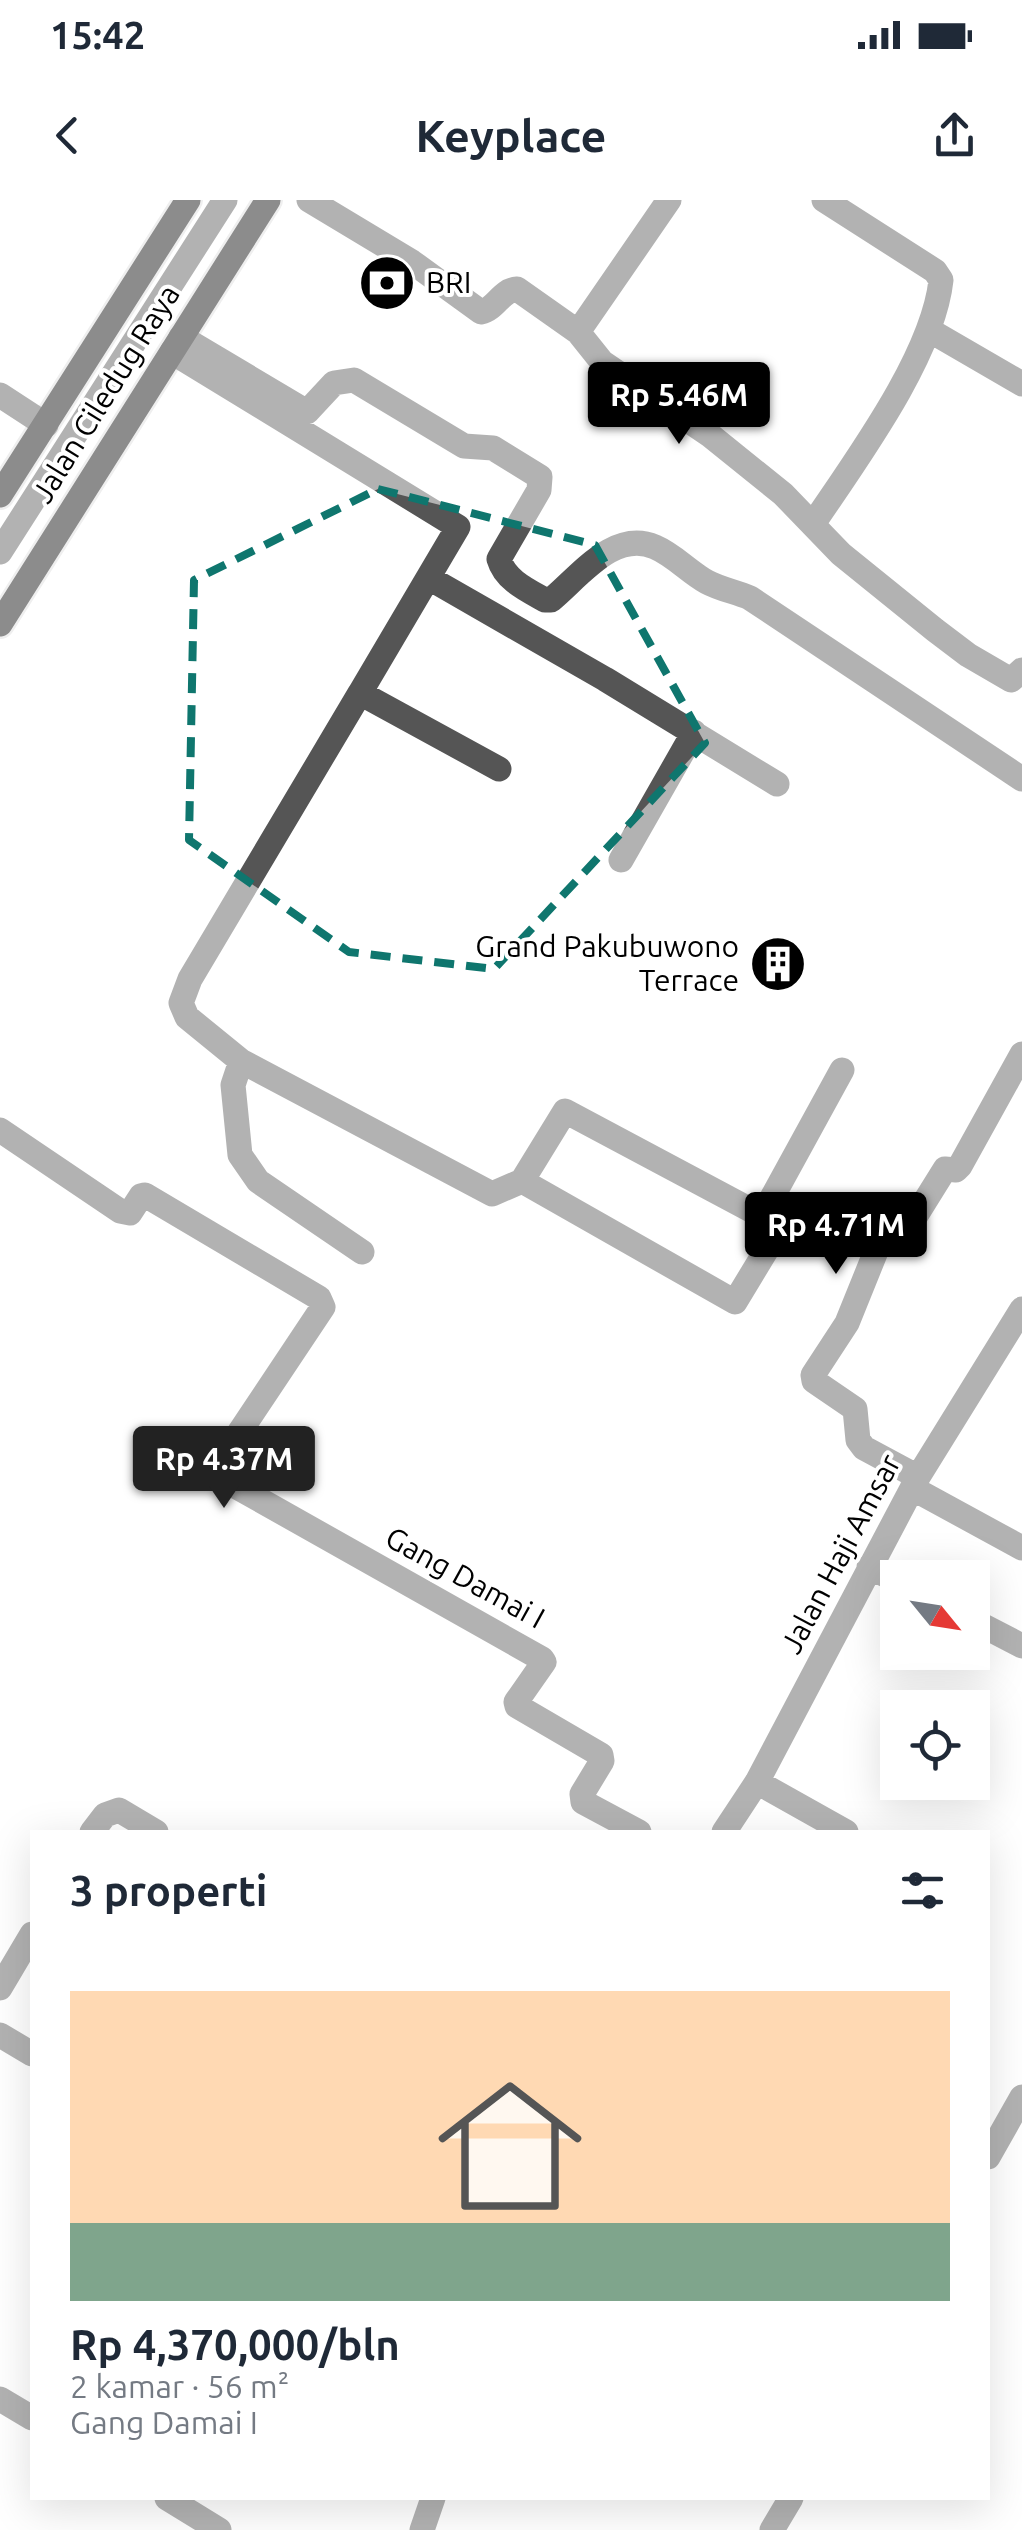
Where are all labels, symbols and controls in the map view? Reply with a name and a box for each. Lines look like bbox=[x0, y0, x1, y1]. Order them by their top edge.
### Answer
text: 15:42 bbox=[50, 14, 145, 56]
icon: back bbox=[40, 108, 95, 163]
icon: share bbox=[927, 108, 982, 163]
text: Keyplace bbox=[416, 110, 606, 161]
bank icon: BRI bbox=[357, 253, 417, 313]
place label: BRI bbox=[426, 265, 471, 299]
street label: Jalan Ciledug Raya bbox=[24, 278, 186, 509]
pin: Rp 5.46M bbox=[576, 362, 782, 447]
text: Rp 5.46M bbox=[610, 376, 748, 412]
place label: Grand Pakubuwono Terrace bbox=[475, 929, 739, 997]
building icon: Grand Pakubuwono Terrace bbox=[748, 934, 808, 994]
pin: Rp 4.71M bbox=[733, 1192, 939, 1277]
text: Rp 4.71M bbox=[767, 1206, 905, 1242]
pin: Rp 4.37M bbox=[121, 1426, 327, 1511]
text: Rp 4.37M bbox=[155, 1440, 293, 1476]
street label: Jalan Haji Amsar bbox=[773, 1448, 907, 1659]
street label: Gang Damai I bbox=[380, 1520, 551, 1635]
north arrow bbox=[880, 1560, 990, 1670]
map controls bbox=[880, 1560, 990, 1800]
button: locate bbox=[880, 1690, 990, 1800]
icon: filters bbox=[895, 1863, 950, 1918]
text: 3 properti bbox=[70, 1867, 267, 1914]
icon: home bbox=[420, 2056, 600, 2236]
text: Rp 4,370,000/bln bbox=[70, 2321, 400, 2368]
text: 2 kamar · 56 m² bbox=[70, 2368, 289, 2404]
text: Gang Damai I bbox=[70, 2404, 258, 2440]

